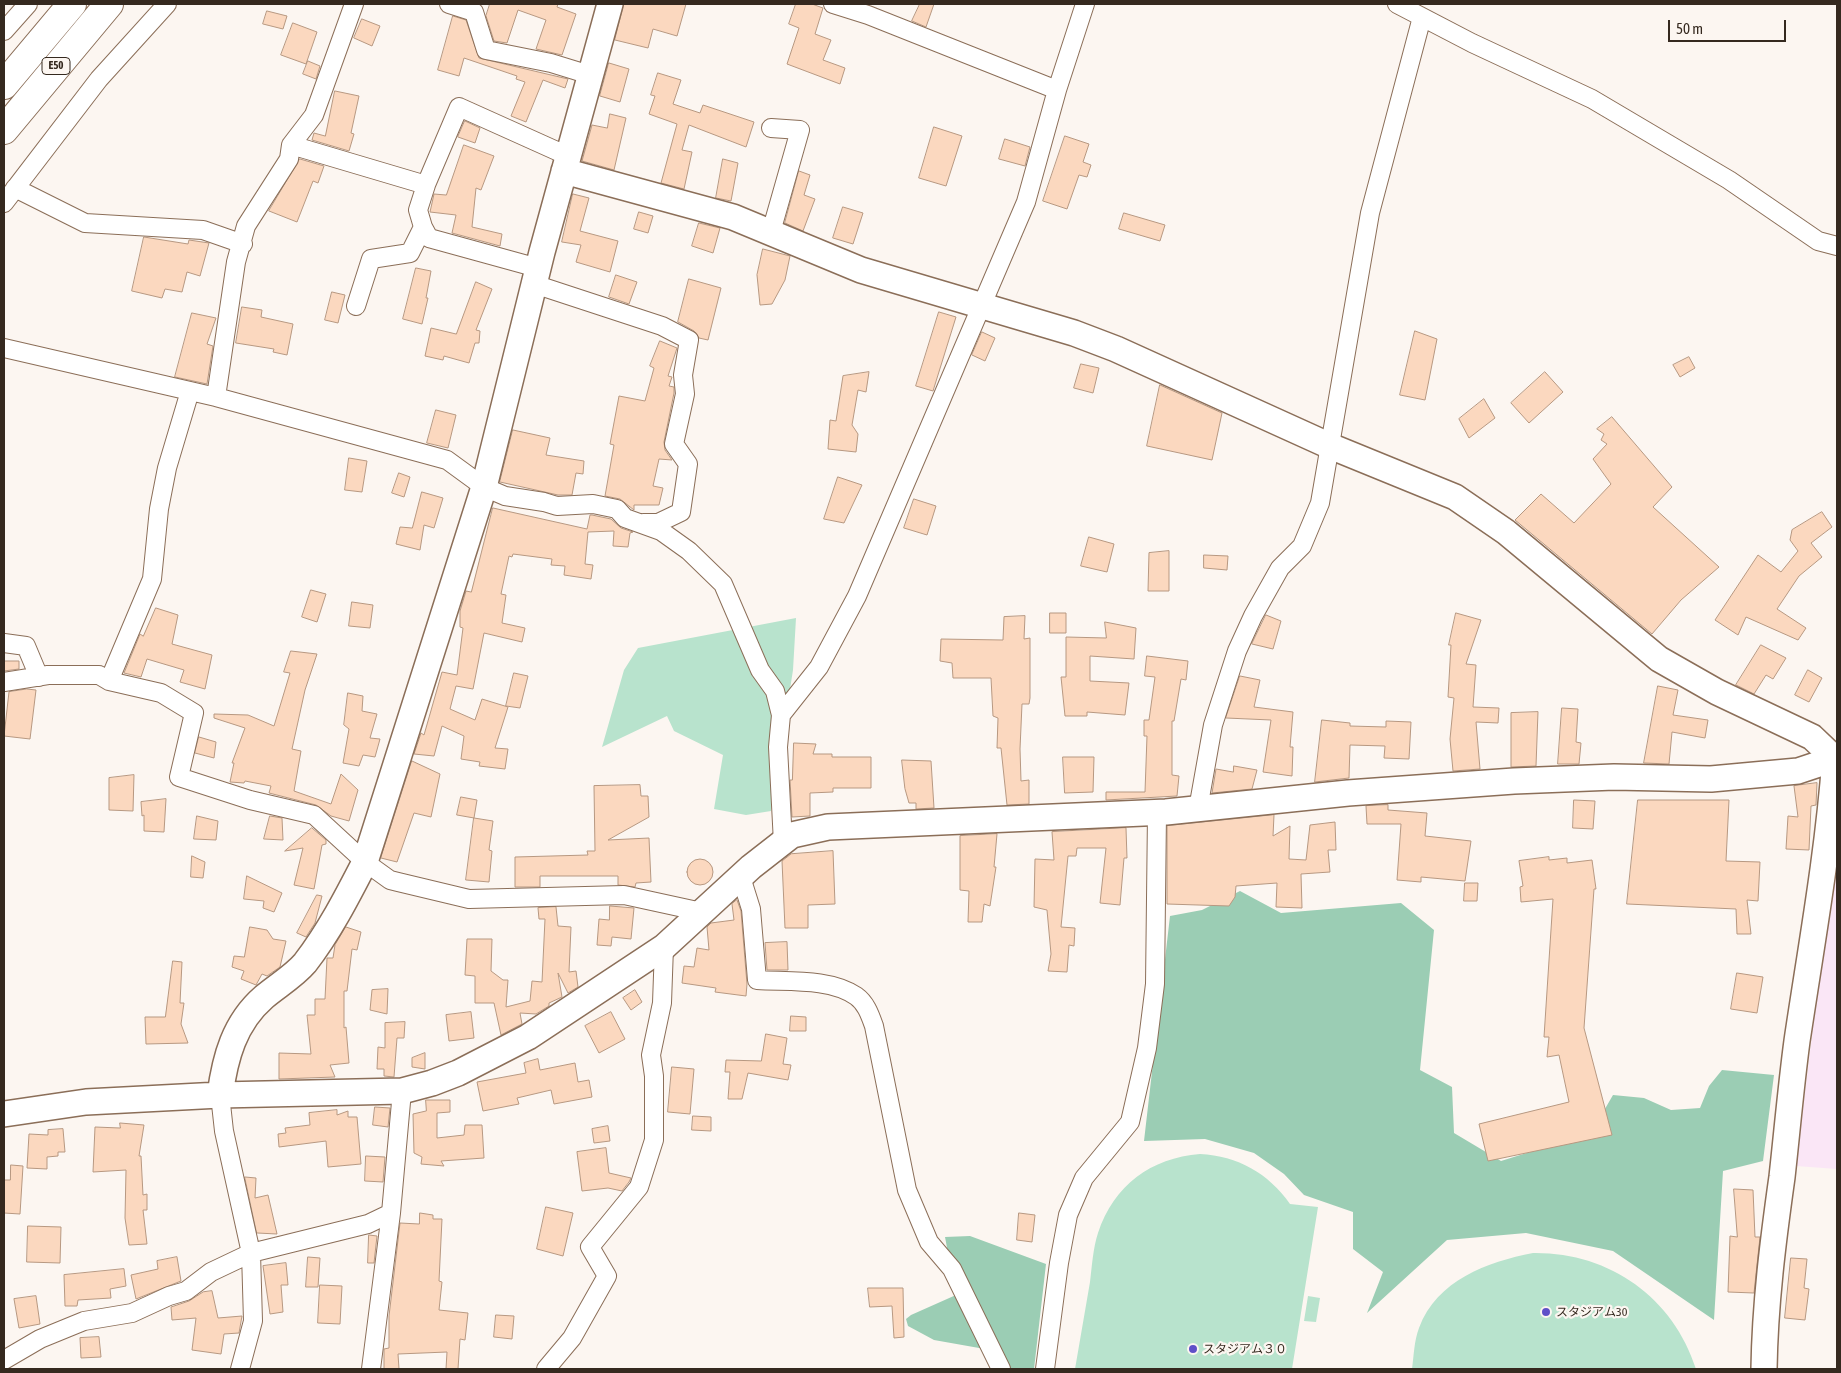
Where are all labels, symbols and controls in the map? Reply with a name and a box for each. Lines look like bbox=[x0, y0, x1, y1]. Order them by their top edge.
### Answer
scale bar bbox=[1671, 10, 1788, 42]
text: 50 m bbox=[1676, 20, 1703, 37]
road number: E50 bbox=[42, 58, 70, 74]
place label: スタジアム30 bbox=[1556, 1305, 1627, 1319]
marker: スタジアム30 bbox=[1540, 1306, 1552, 1318]
place label: スタジアム３０ bbox=[1203, 1342, 1287, 1356]
marker: スタジアム３０ bbox=[1187, 1343, 1199, 1355]

